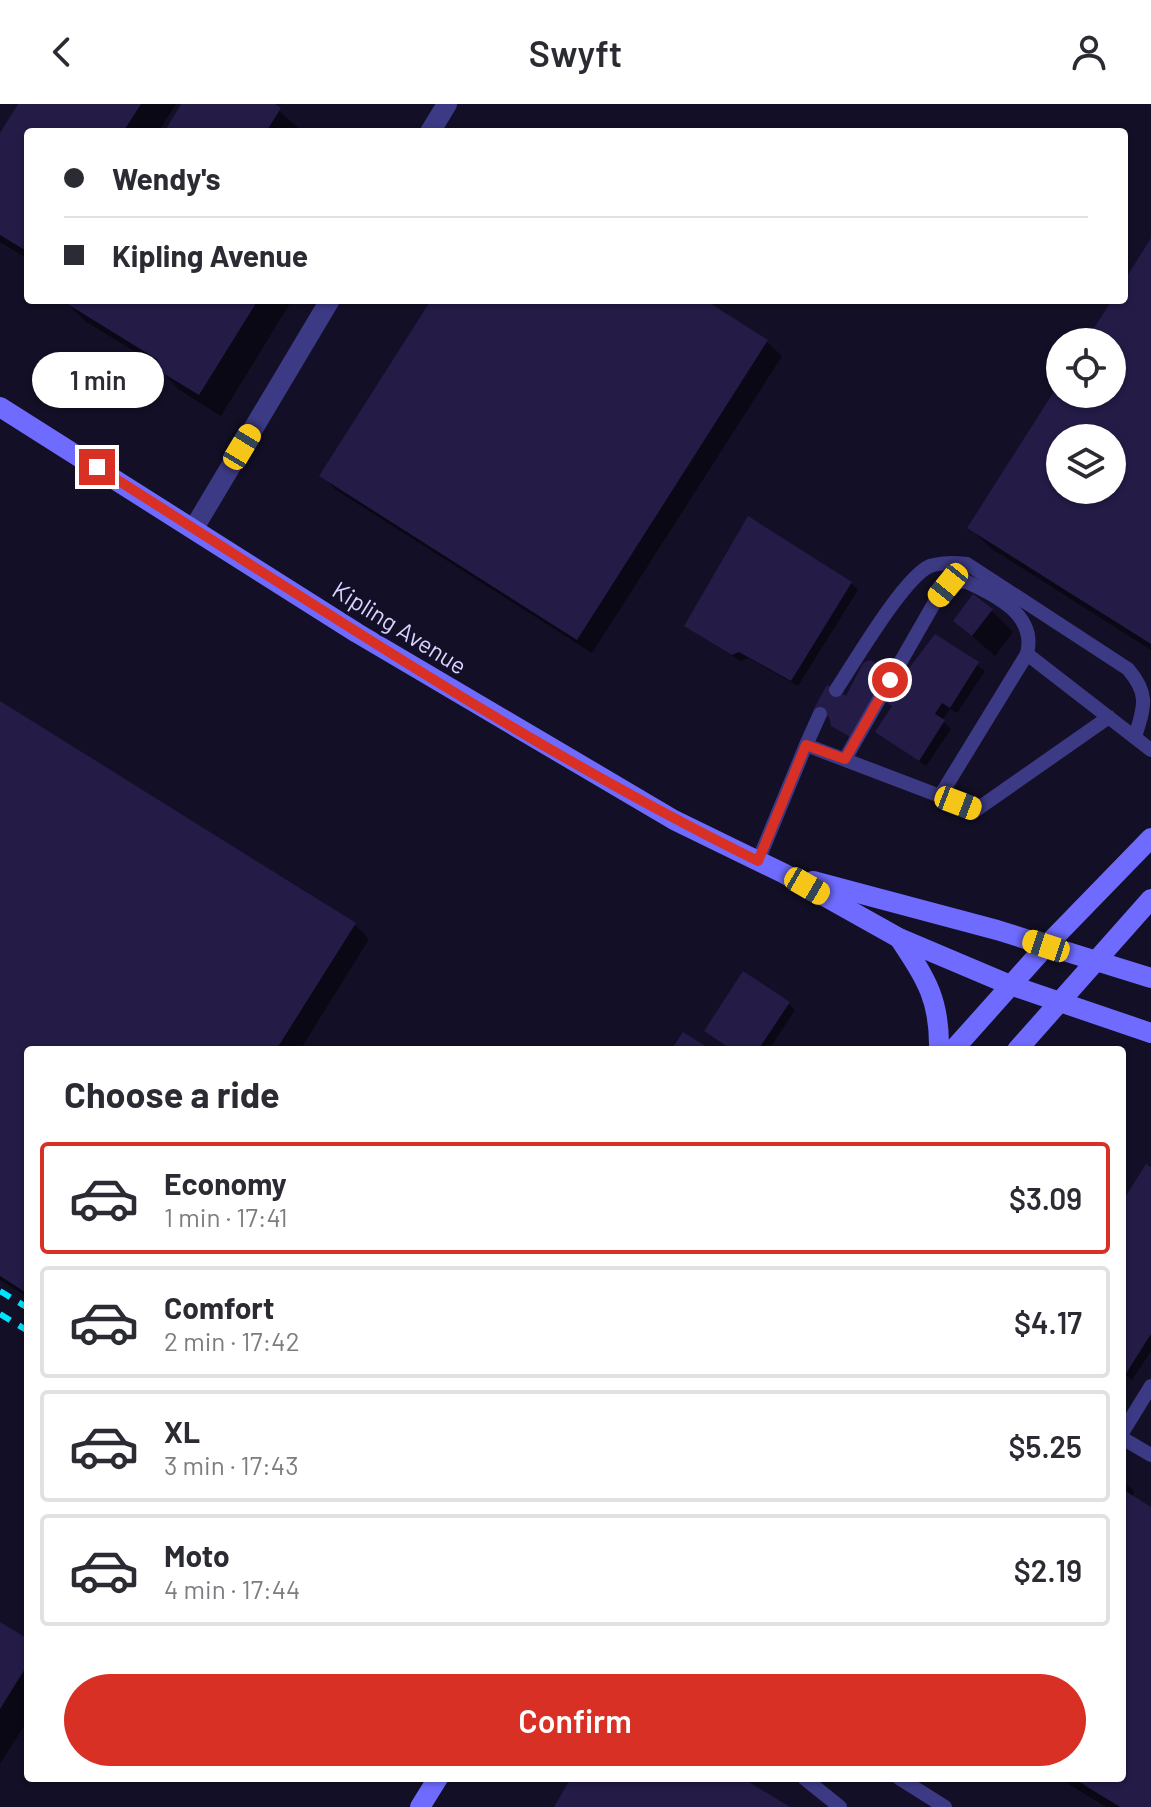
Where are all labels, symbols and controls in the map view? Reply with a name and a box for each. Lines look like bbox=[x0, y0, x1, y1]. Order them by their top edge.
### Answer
icon: back bbox=[40, 30, 84, 74]
icon: person bbox=[1067, 30, 1111, 74]
text: Swyft bbox=[529, 31, 622, 74]
text: Wendy's bbox=[112, 160, 221, 196]
text: Kipling Avenue bbox=[112, 237, 308, 273]
map controls bbox=[1046, 328, 1126, 504]
button: locate bbox=[1046, 328, 1126, 408]
callout: 1 min bbox=[31, 351, 163, 407]
text: 1 min bbox=[70, 364, 126, 395]
car bbox=[219, 420, 265, 474]
button: layers bbox=[1046, 424, 1126, 504]
route end bbox=[79, 449, 115, 485]
car bbox=[924, 559, 972, 611]
street label: Kipling Avenue bbox=[328, 574, 472, 680]
route start bbox=[872, 662, 908, 698]
car bbox=[931, 783, 985, 823]
car bbox=[780, 864, 834, 908]
car bbox=[1019, 927, 1073, 965]
text: Choose a ride bbox=[64, 1072, 280, 1115]
icon: car bbox=[68, 1162, 140, 1234]
text: Economy bbox=[164, 1165, 287, 1201]
text: $3.09 bbox=[1009, 1180, 1082, 1216]
text: 1 min · 17:41 bbox=[164, 1201, 288, 1232]
icon: car bbox=[68, 1286, 140, 1358]
text: Comfort bbox=[164, 1289, 274, 1325]
text: $4.17 bbox=[1014, 1304, 1082, 1340]
text: 2 min · 17:42 bbox=[164, 1325, 300, 1356]
icon: car bbox=[68, 1410, 140, 1482]
text: XL bbox=[164, 1413, 200, 1449]
text: $5.25 bbox=[1008, 1428, 1082, 1464]
text: 3 min · 17:43 bbox=[164, 1449, 299, 1480]
icon: car bbox=[68, 1534, 140, 1606]
text: Moto bbox=[164, 1537, 230, 1573]
text: $2.19 bbox=[1014, 1552, 1082, 1588]
text: 4 min · 17:44 bbox=[164, 1573, 300, 1604]
button: Confirm bbox=[64, 1674, 1086, 1766]

